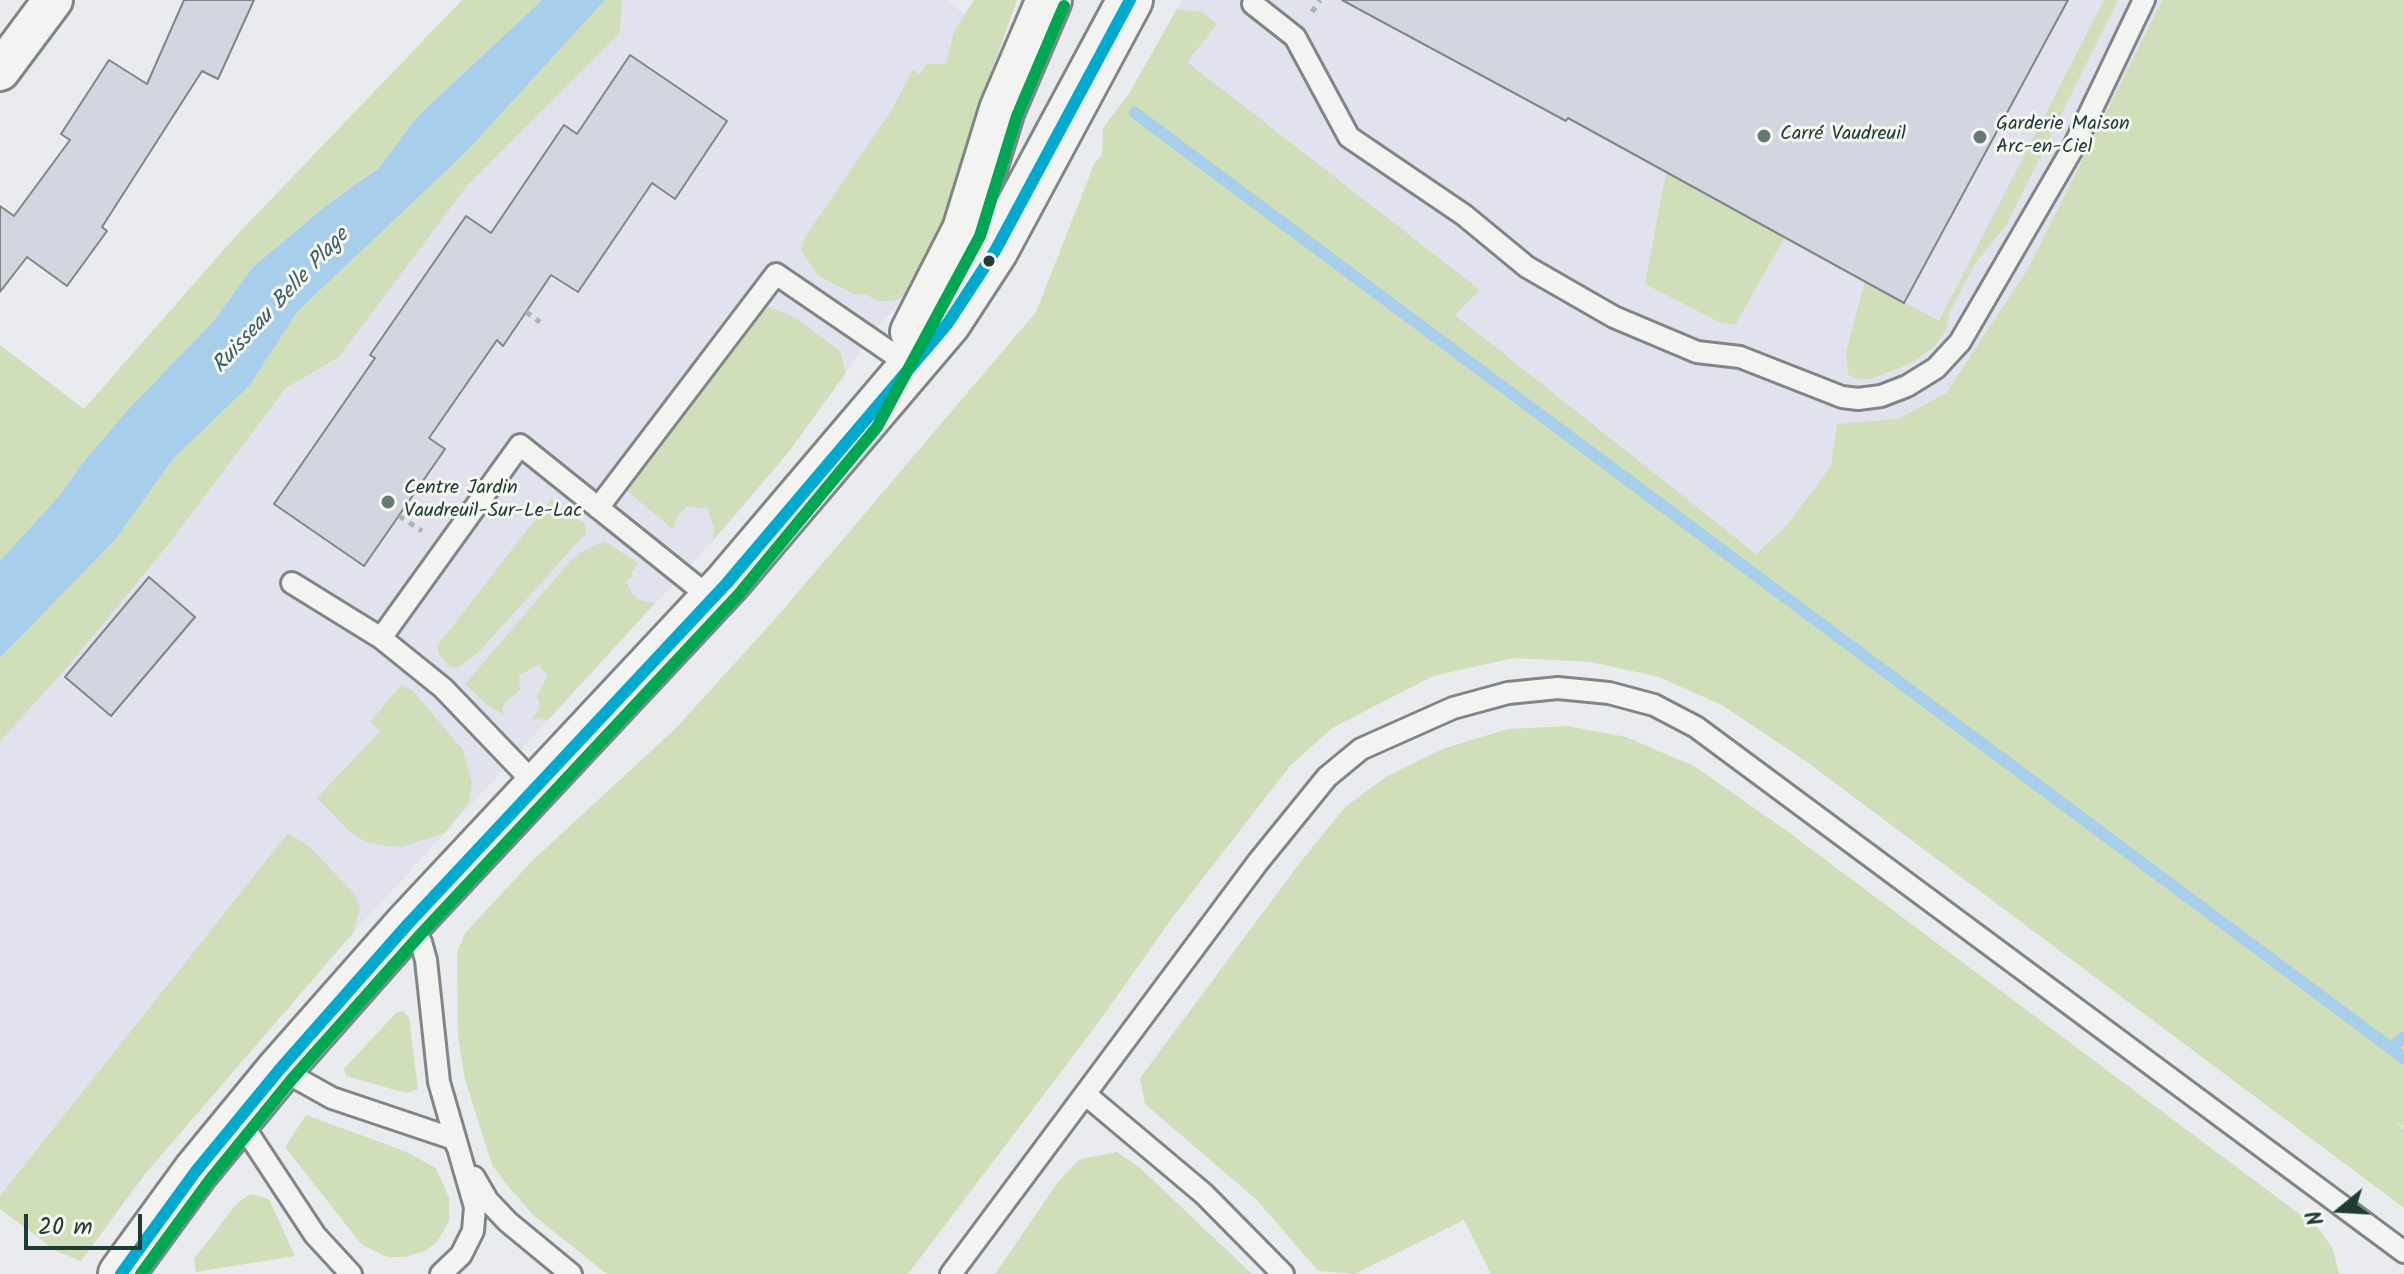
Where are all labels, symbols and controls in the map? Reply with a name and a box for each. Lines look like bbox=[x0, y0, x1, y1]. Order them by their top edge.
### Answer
place label: Garderie Maison Arc-en-Ciel bbox=[1996, 114, 2130, 161]
place label: Carré Vaudreuil bbox=[1780, 124, 1906, 148]
marker: Carré Vaudreuil bbox=[1755, 127, 1773, 145]
marker: Garderie Maison Arc-en-Ciel bbox=[1971, 128, 1989, 146]
water label: Ruisseau Belle Plage bbox=[208, 224, 356, 380]
unlabelled marker bbox=[981, 253, 997, 269]
place label: Centre Jardin Vaudreuil-Sur-Le-Lac bbox=[404, 478, 582, 525]
marker: Centre Jardin Vaudreuil-Sur-Le-Lac bbox=[379, 493, 397, 511]
north arrow bbox=[2300, 1170, 2380, 1250]
scale bar bbox=[28, 1198, 146, 1248]
text: N bbox=[2298, 1206, 2335, 1230]
text: 20 m bbox=[38, 1208, 93, 1247]

